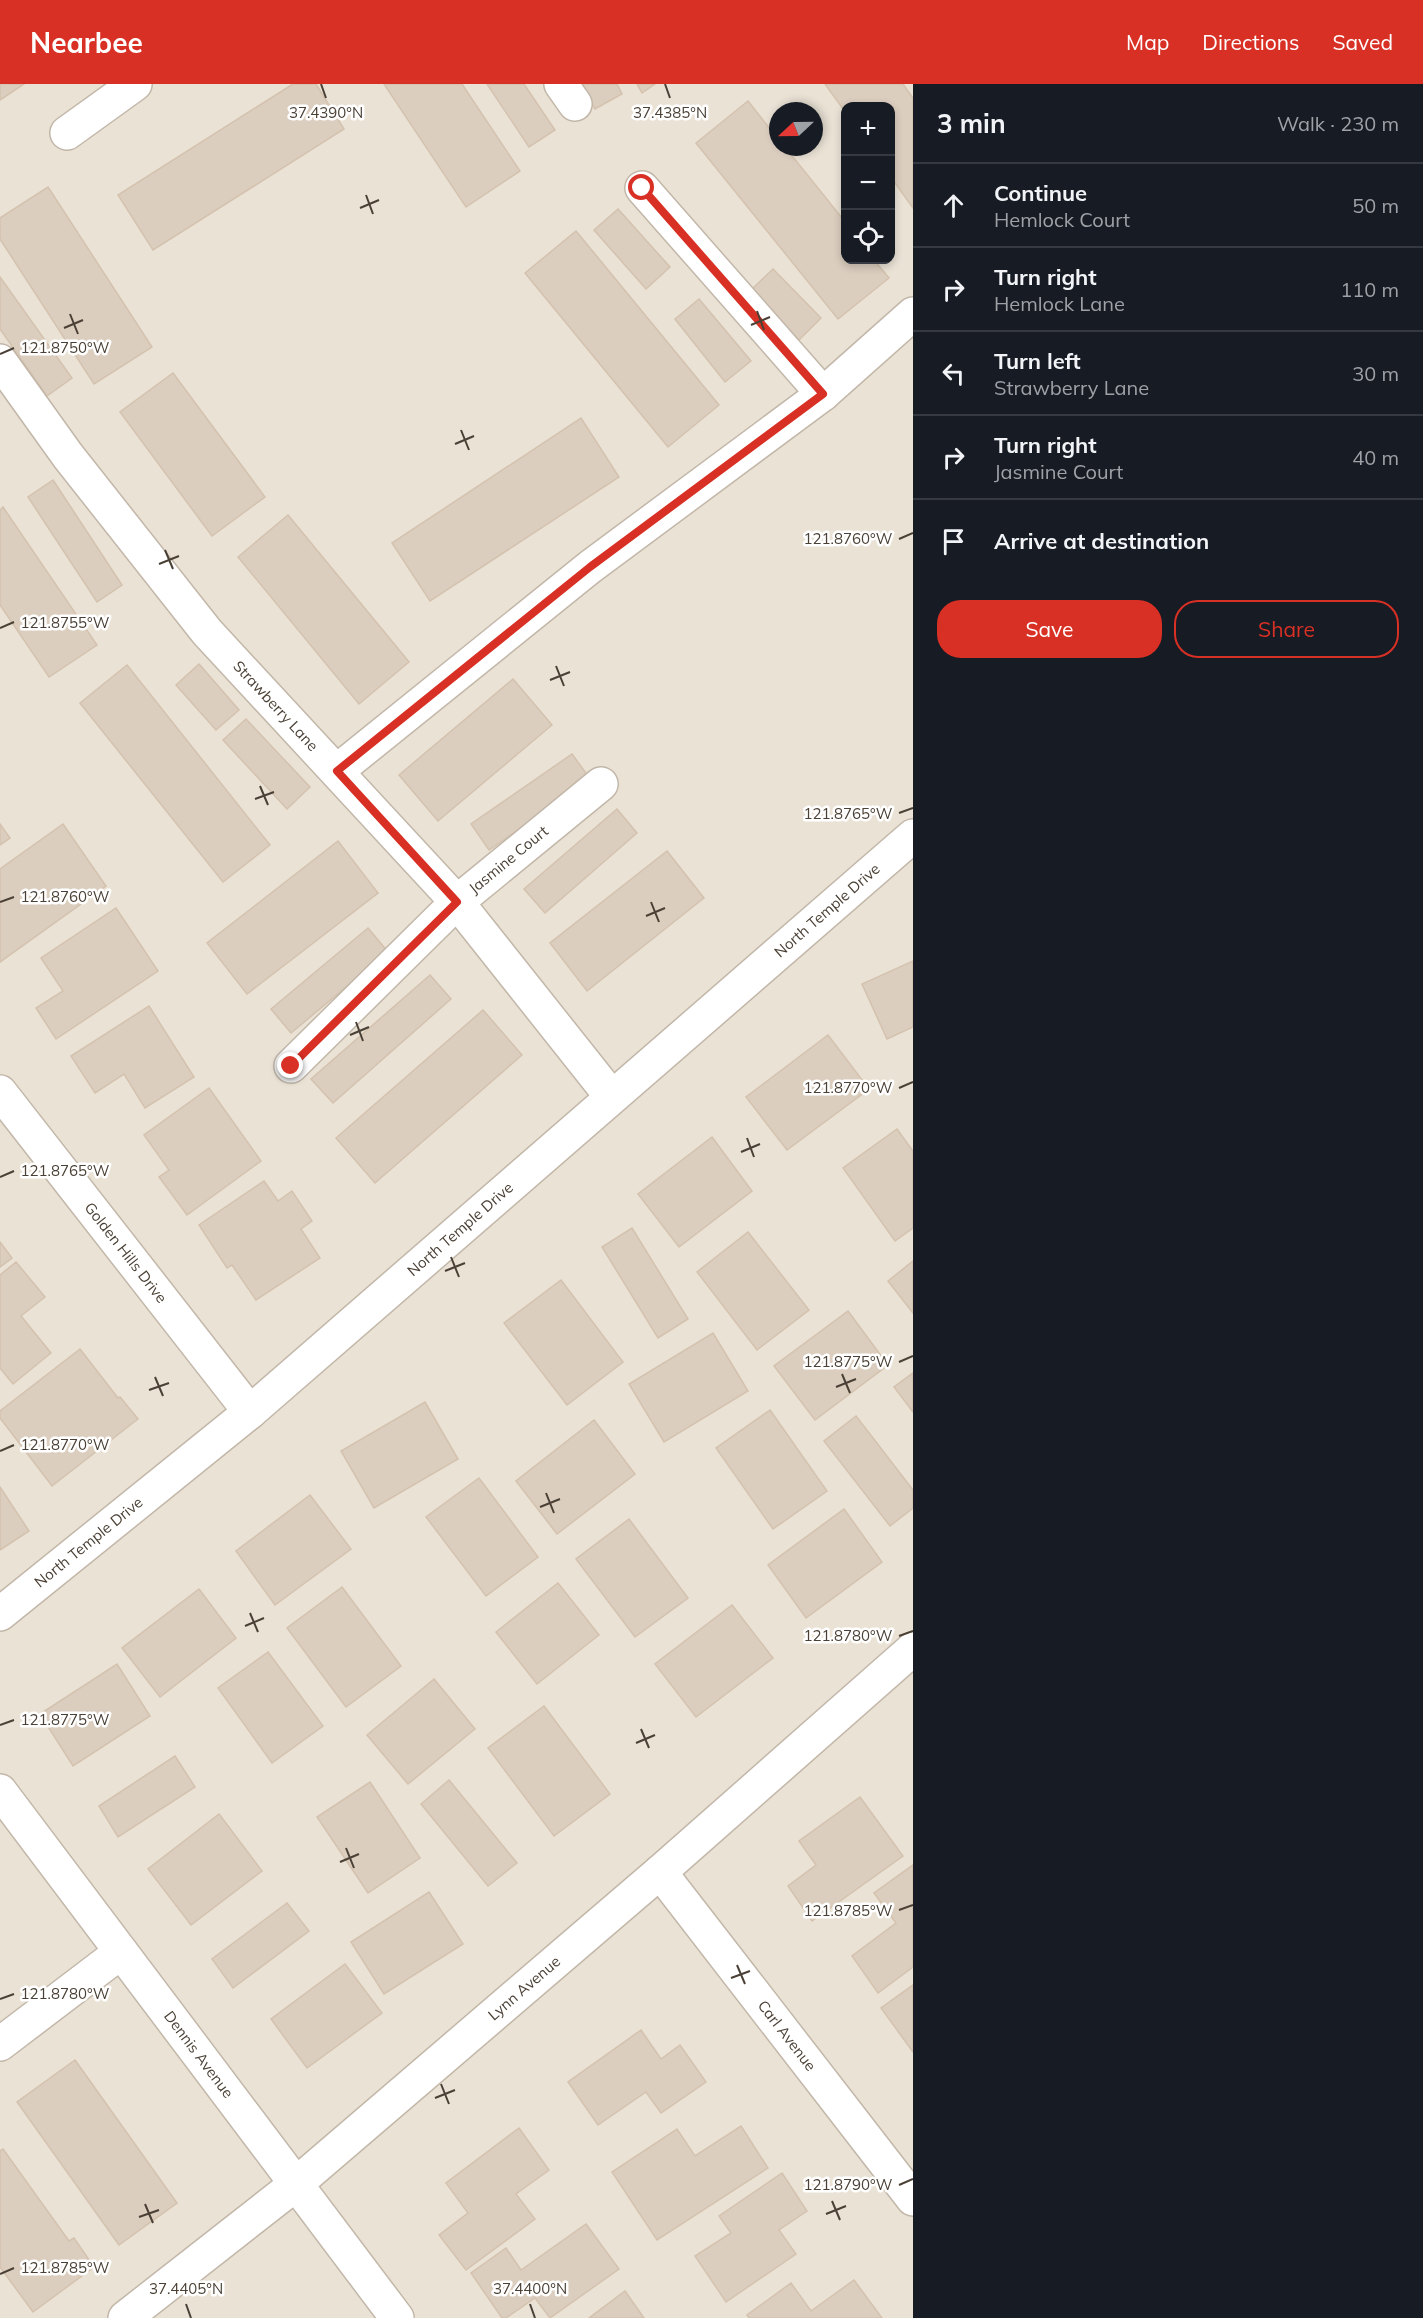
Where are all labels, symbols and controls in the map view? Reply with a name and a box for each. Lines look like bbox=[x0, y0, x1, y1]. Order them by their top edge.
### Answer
text: Nearbee bbox=[30, 25, 143, 60]
text: Map bbox=[1126, 29, 1169, 55]
text: Directions bbox=[1202, 29, 1299, 55]
text: Saved bbox=[1332, 29, 1393, 55]
north arrow bbox=[769, 102, 823, 156]
map controls bbox=[841, 102, 895, 264]
button: + bbox=[841, 102, 895, 156]
text: 37.4390°N bbox=[289, 103, 363, 122]
text: 37.4385°N bbox=[633, 103, 707, 122]
text: 3 min bbox=[937, 107, 1006, 140]
text: Walk · 230 m bbox=[1277, 111, 1399, 136]
button: − bbox=[841, 156, 895, 210]
route start bbox=[628, 174, 654, 200]
text: Continue bbox=[994, 179, 1087, 207]
icon: ahead bbox=[937, 189, 970, 222]
text: 50 m bbox=[1352, 193, 1399, 218]
text: Hemlock Court bbox=[994, 207, 1130, 232]
button: locate bbox=[841, 210, 895, 264]
text: Turn right bbox=[994, 263, 1097, 291]
icon: right bbox=[937, 273, 970, 306]
text: 110 m bbox=[1340, 277, 1399, 302]
text: Hemlock Lane bbox=[994, 291, 1125, 316]
text: 121.8750°W bbox=[21, 338, 110, 357]
text: Turn left bbox=[994, 347, 1081, 375]
icon: left bbox=[937, 357, 970, 390]
text: 30 m bbox=[1352, 361, 1399, 386]
text: Strawberry Lane bbox=[994, 375, 1149, 400]
text: Turn right bbox=[994, 431, 1097, 459]
icon: right bbox=[937, 441, 970, 474]
text: 40 m bbox=[1352, 445, 1399, 470]
text: Jasmine Court bbox=[994, 459, 1123, 484]
icon: arrive bbox=[937, 525, 970, 558]
text: Arrive at destination bbox=[994, 527, 1209, 555]
text: 121.8760°W bbox=[804, 529, 893, 548]
button: Save bbox=[937, 600, 1162, 658]
button: Share bbox=[1174, 600, 1399, 658]
text: 121.8755°W bbox=[21, 613, 110, 632]
street label: Strawberry Lane bbox=[229, 656, 322, 755]
text: 121.8765°W bbox=[804, 804, 893, 823]
street label: Jasmine Court bbox=[465, 821, 552, 898]
street label: North Temple Drive bbox=[770, 859, 884, 961]
text: 121.8760°W bbox=[21, 887, 110, 906]
route end bbox=[277, 1052, 303, 1078]
text: 121.8770°W bbox=[804, 1078, 893, 1097]
text: 121.8765°W bbox=[21, 1161, 110, 1180]
street label: North Temple Drive bbox=[403, 1178, 517, 1280]
street label: Golden Hills Drive bbox=[81, 1198, 171, 1307]
text: 121.8775°W bbox=[804, 1352, 893, 1371]
text: 121.8770°W bbox=[21, 1435, 110, 1454]
street label: North Temple Drive bbox=[30, 1493, 146, 1591]
text: 121.8780°W bbox=[804, 1626, 893, 1645]
text: 121.8775°W bbox=[21, 1710, 110, 1729]
text: 121.8785°W bbox=[804, 1901, 893, 1920]
street label: Lynn Avenue bbox=[484, 1952, 564, 2024]
text: 121.8780°W bbox=[21, 1984, 110, 2003]
street label: Carl Avenue bbox=[754, 1996, 820, 2075]
street label: Dennis Avenue bbox=[160, 2007, 238, 2102]
text: 121.8790°W bbox=[804, 2175, 893, 2194]
text: 121.8785°W bbox=[21, 2258, 110, 2277]
text: 37.4405°N bbox=[149, 2279, 223, 2298]
text: 37.4400°N bbox=[493, 2279, 567, 2298]

